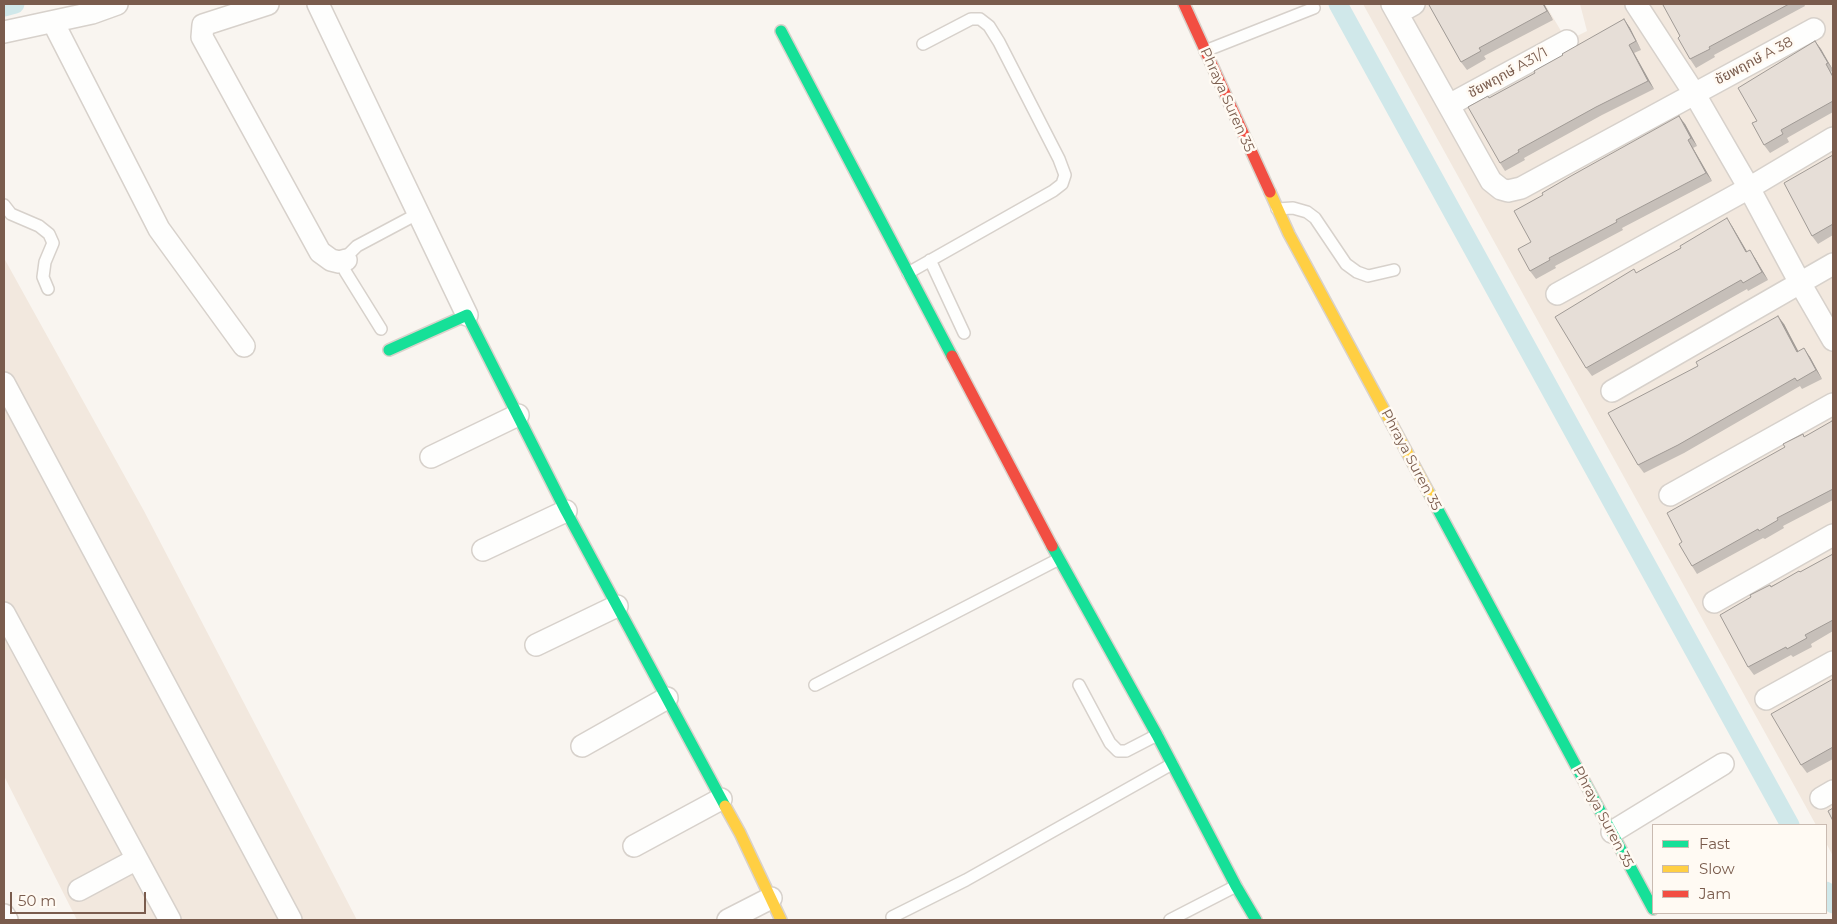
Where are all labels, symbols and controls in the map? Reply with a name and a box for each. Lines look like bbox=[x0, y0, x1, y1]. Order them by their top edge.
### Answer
street label: ชัยพฤกษ์ A 38 bbox=[1712, 33, 1796, 89]
street label: ชัยพฤกษ์ A31/1 bbox=[1465, 44, 1551, 102]
street label: Phraya Suren 35 bbox=[1196, 45, 1258, 155]
street label: Phraya Suren 35 bbox=[1377, 406, 1445, 514]
street label: Phraya Suren 35 bbox=[1569, 763, 1637, 871]
legend bbox=[1652, 824, 1827, 914]
text: Fast bbox=[1699, 834, 1730, 853]
text: Slow bbox=[1699, 859, 1735, 878]
scale bar bbox=[12, 882, 149, 914]
text: Jam bbox=[1699, 884, 1731, 903]
text: 50 m bbox=[18, 891, 56, 910]

